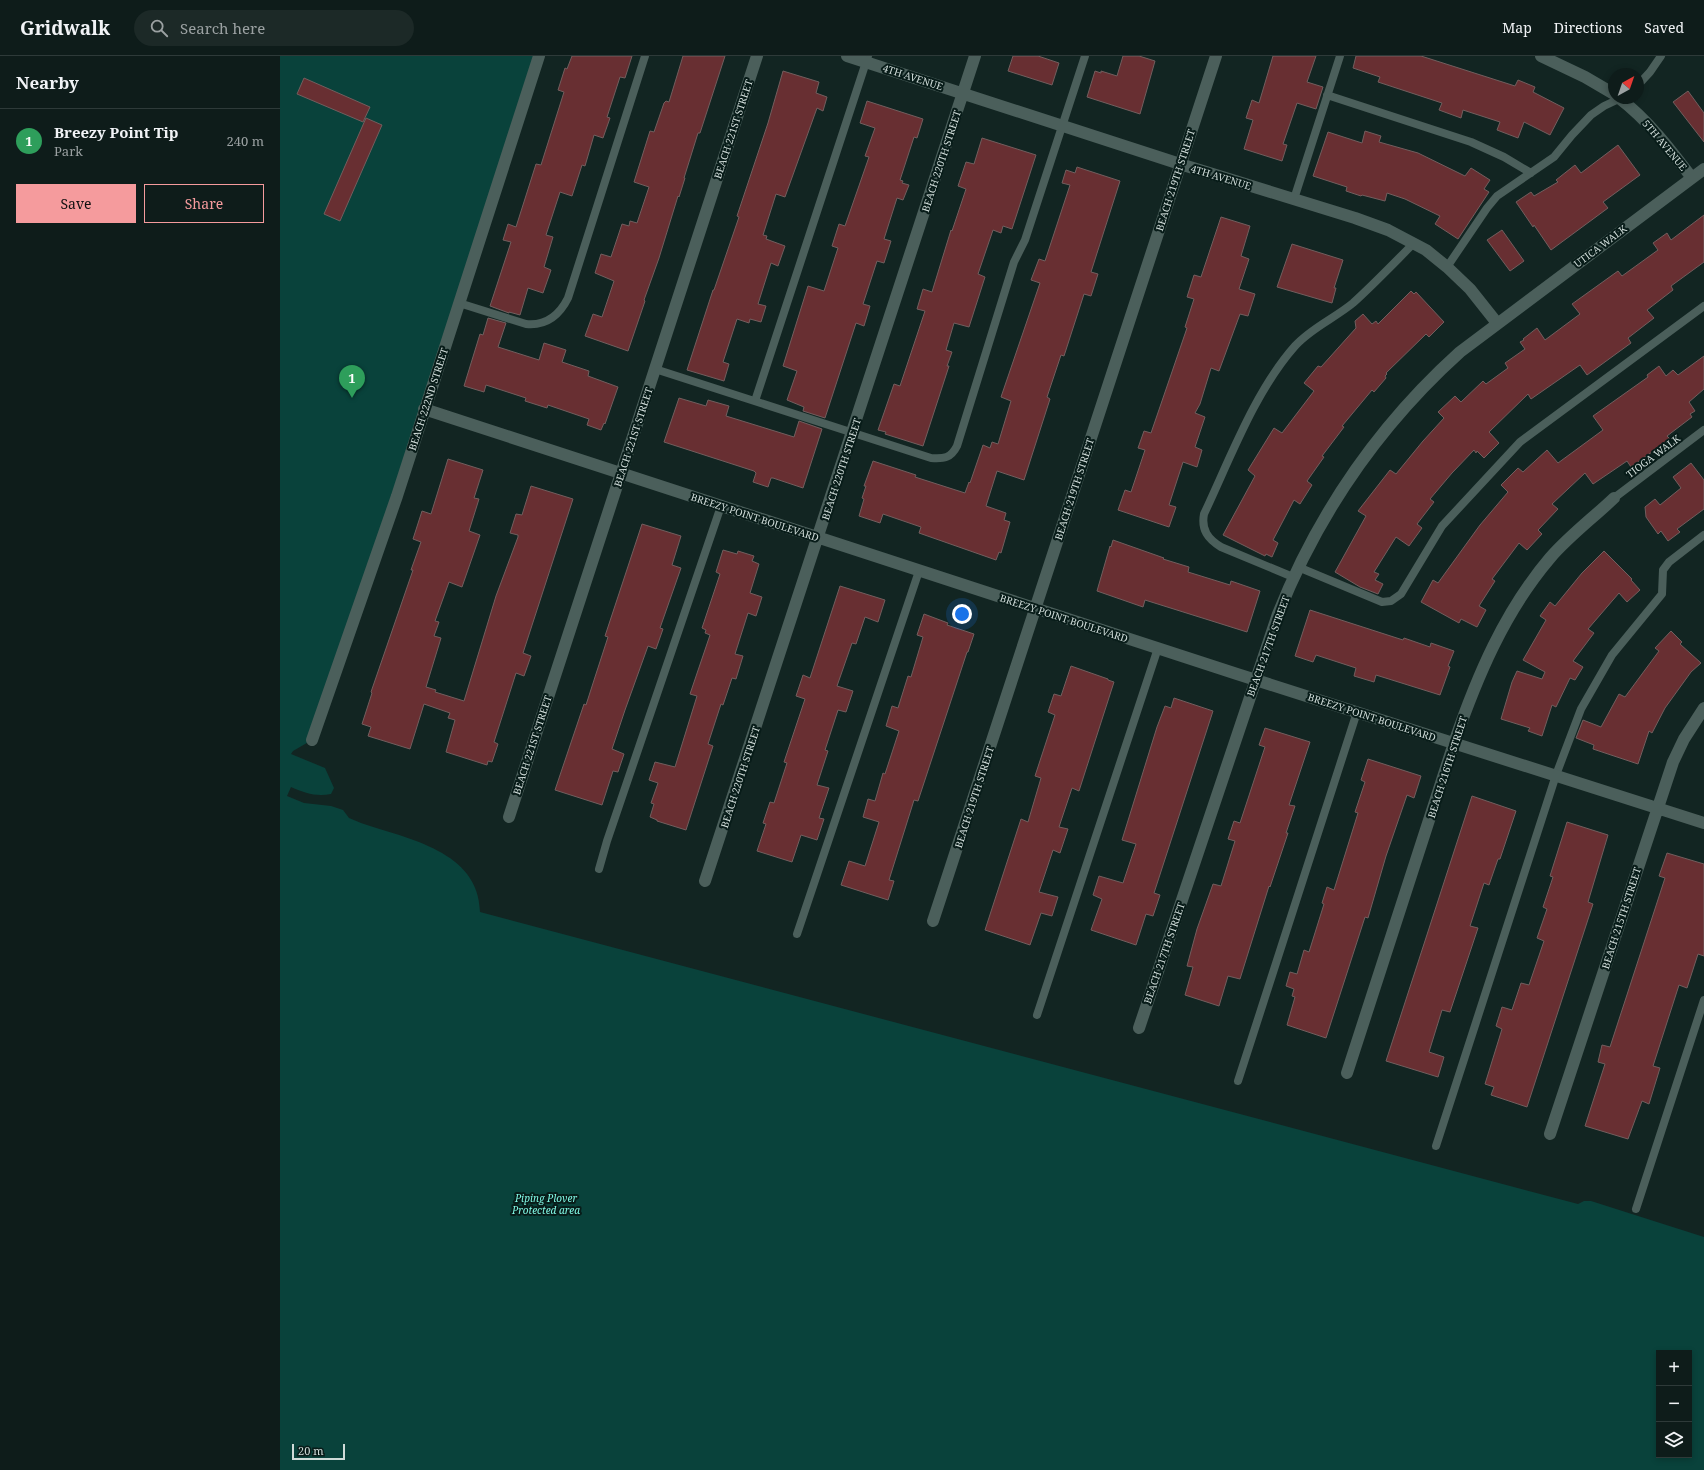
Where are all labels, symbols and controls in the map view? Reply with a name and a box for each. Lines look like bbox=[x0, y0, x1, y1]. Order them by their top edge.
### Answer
search box bbox=[134, 10, 414, 46]
text: Gridwalk bbox=[20, 15, 110, 41]
icon: search bbox=[148, 17, 170, 39]
text: Search here bbox=[180, 18, 265, 38]
text: Map bbox=[1502, 18, 1532, 37]
text: Directions bbox=[1554, 18, 1622, 37]
text: Saved bbox=[1644, 18, 1684, 37]
street label: 4TH AVENUE bbox=[881, 61, 945, 93]
north arrow bbox=[1608, 68, 1644, 104]
text: Nearby bbox=[16, 71, 79, 94]
street label: BEACH 221ST STREET bbox=[710, 78, 756, 180]
street label: BEACH 220TH STREET bbox=[918, 108, 964, 214]
street label: 5TH AVENUE bbox=[1640, 117, 1690, 173]
text: Breezy Point Tip bbox=[54, 122, 178, 142]
street label: BEACH 219TH STREET bbox=[1152, 127, 1198, 233]
text: 1 bbox=[25, 132, 33, 150]
text: 240 m bbox=[227, 132, 264, 150]
text: Park bbox=[54, 142, 83, 160]
street label: 4TH AVENUE bbox=[1189, 161, 1253, 193]
button: Save bbox=[16, 184, 136, 223]
button: Share bbox=[144, 184, 264, 223]
street label: UTICA WALK bbox=[1571, 221, 1630, 270]
street label: BEACH 222ND STREET bbox=[405, 346, 451, 452]
pin: 1 bbox=[339, 365, 365, 398]
street label: BEACH 221ST STREET bbox=[610, 386, 656, 488]
street label: BEACH 220TH STREET bbox=[818, 416, 864, 522]
street label: TIOGA WALK bbox=[1623, 431, 1684, 481]
street label: BEACH 219TH STREET bbox=[1051, 436, 1097, 542]
street label: BREEZY POINT BOULEVARD bbox=[689, 490, 821, 544]
street label: BREEZY POINT BOULEVARD bbox=[998, 591, 1130, 645]
street label: BEACH 217TH STREET bbox=[1243, 594, 1293, 698]
your location bbox=[952, 604, 972, 624]
street label: BREEZY POINT BOULEVARD bbox=[1306, 690, 1438, 744]
street label: BEACH 221ST STREET bbox=[509, 694, 555, 796]
street label: BEACH 216TH STREET bbox=[1424, 714, 1470, 820]
street label: BEACH 220TH STREET bbox=[717, 724, 763, 830]
street label: BEACH 219TH STREET bbox=[951, 744, 997, 850]
street label: BEACH 215TH STREET bbox=[1598, 865, 1644, 971]
street label: BEACH 217TH STREET bbox=[1140, 900, 1188, 1006]
park label: Piping Plover Protected area bbox=[511, 1191, 580, 1217]
map controls bbox=[1656, 1350, 1692, 1458]
button: + bbox=[1656, 1350, 1692, 1386]
button: − bbox=[1656, 1386, 1692, 1422]
button: layers bbox=[1656, 1422, 1692, 1458]
scale bar bbox=[292, 1442, 345, 1461]
text: 20 m bbox=[298, 1443, 324, 1458]

